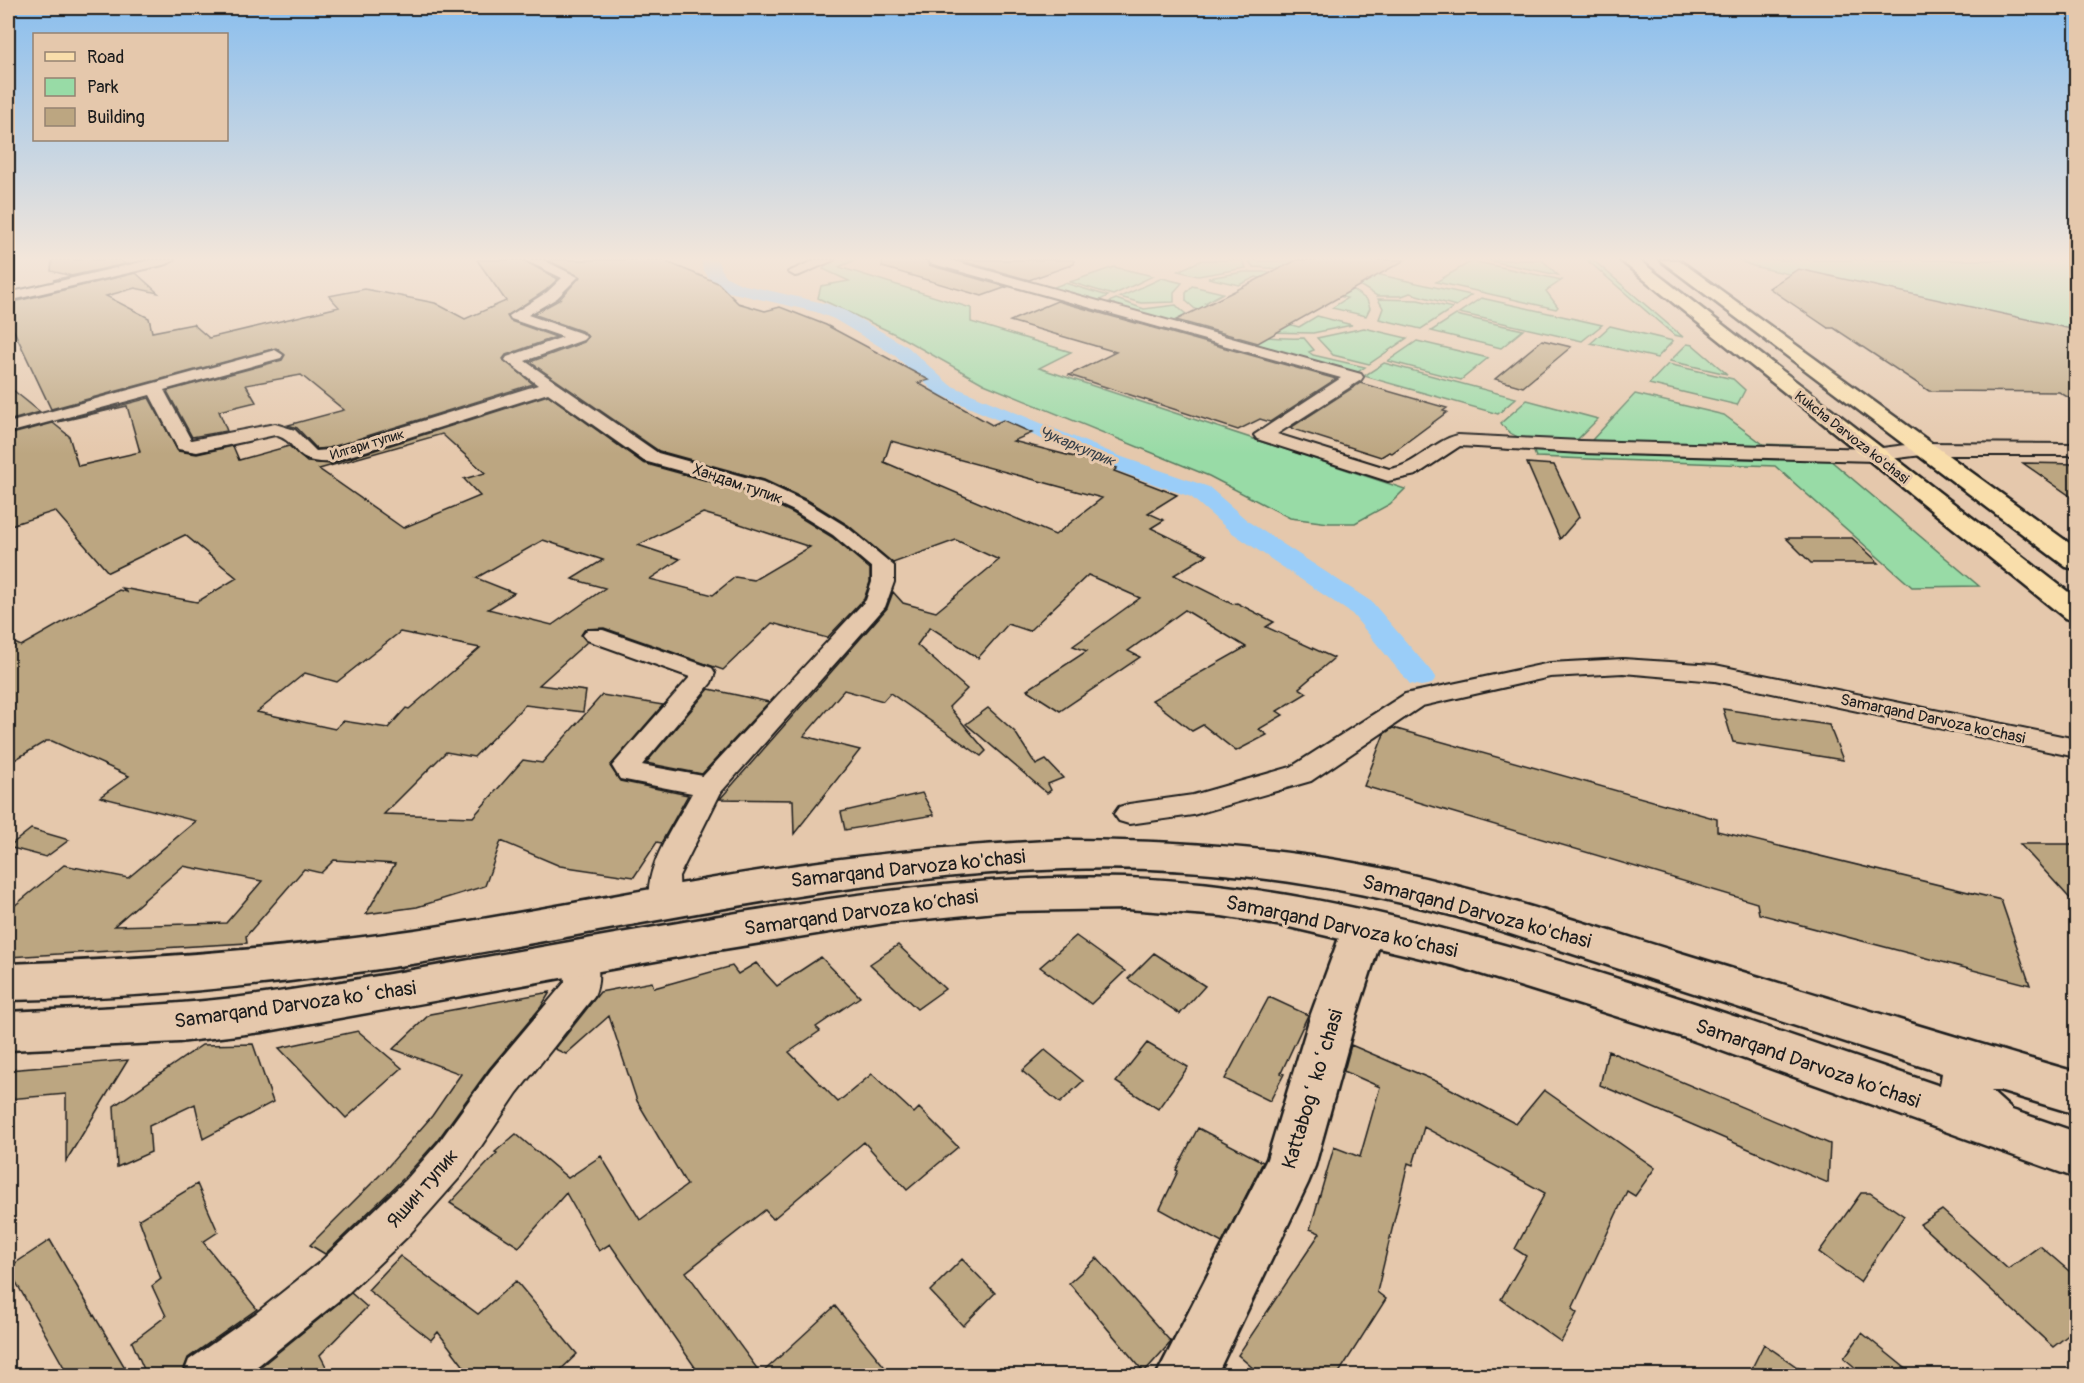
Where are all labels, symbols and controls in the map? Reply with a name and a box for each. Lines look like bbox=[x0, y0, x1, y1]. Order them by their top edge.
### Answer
legend bbox=[33, 33, 228, 141]
text: Road bbox=[87, 46, 124, 69]
text: Park bbox=[87, 76, 119, 99]
text: Building bbox=[87, 106, 145, 129]
street label: Kukcha Darvoza ko'chasi bbox=[1791, 387, 1913, 488]
water label: Чукаркуприк bbox=[1036, 422, 1119, 471]
street label: Илгари тупик bbox=[328, 425, 406, 464]
street label: Хандам тупик bbox=[690, 459, 785, 509]
street label: Samarqand Darvoza ko'chasi bbox=[1838, 690, 2027, 748]
street label: Samarqand Darvoza ko'chasi bbox=[789, 844, 1027, 893]
street label: Samarqand Darvoza ko'chasi bbox=[1360, 869, 1594, 954]
street label: Samarqand Darvoza ko‘chasi bbox=[742, 884, 980, 941]
street label: Samarqand Darvoza ko‘chasi bbox=[1224, 890, 1460, 963]
street label: Samarqand Darvoza koʻchasi bbox=[173, 975, 418, 1034]
street label: Kattabogʻ koʻchasi bbox=[1276, 1006, 1349, 1172]
street label: Samarqand Darvoza ko‘chasi bbox=[1692, 1013, 1923, 1114]
street label: Яшин тупик bbox=[381, 1144, 464, 1233]

